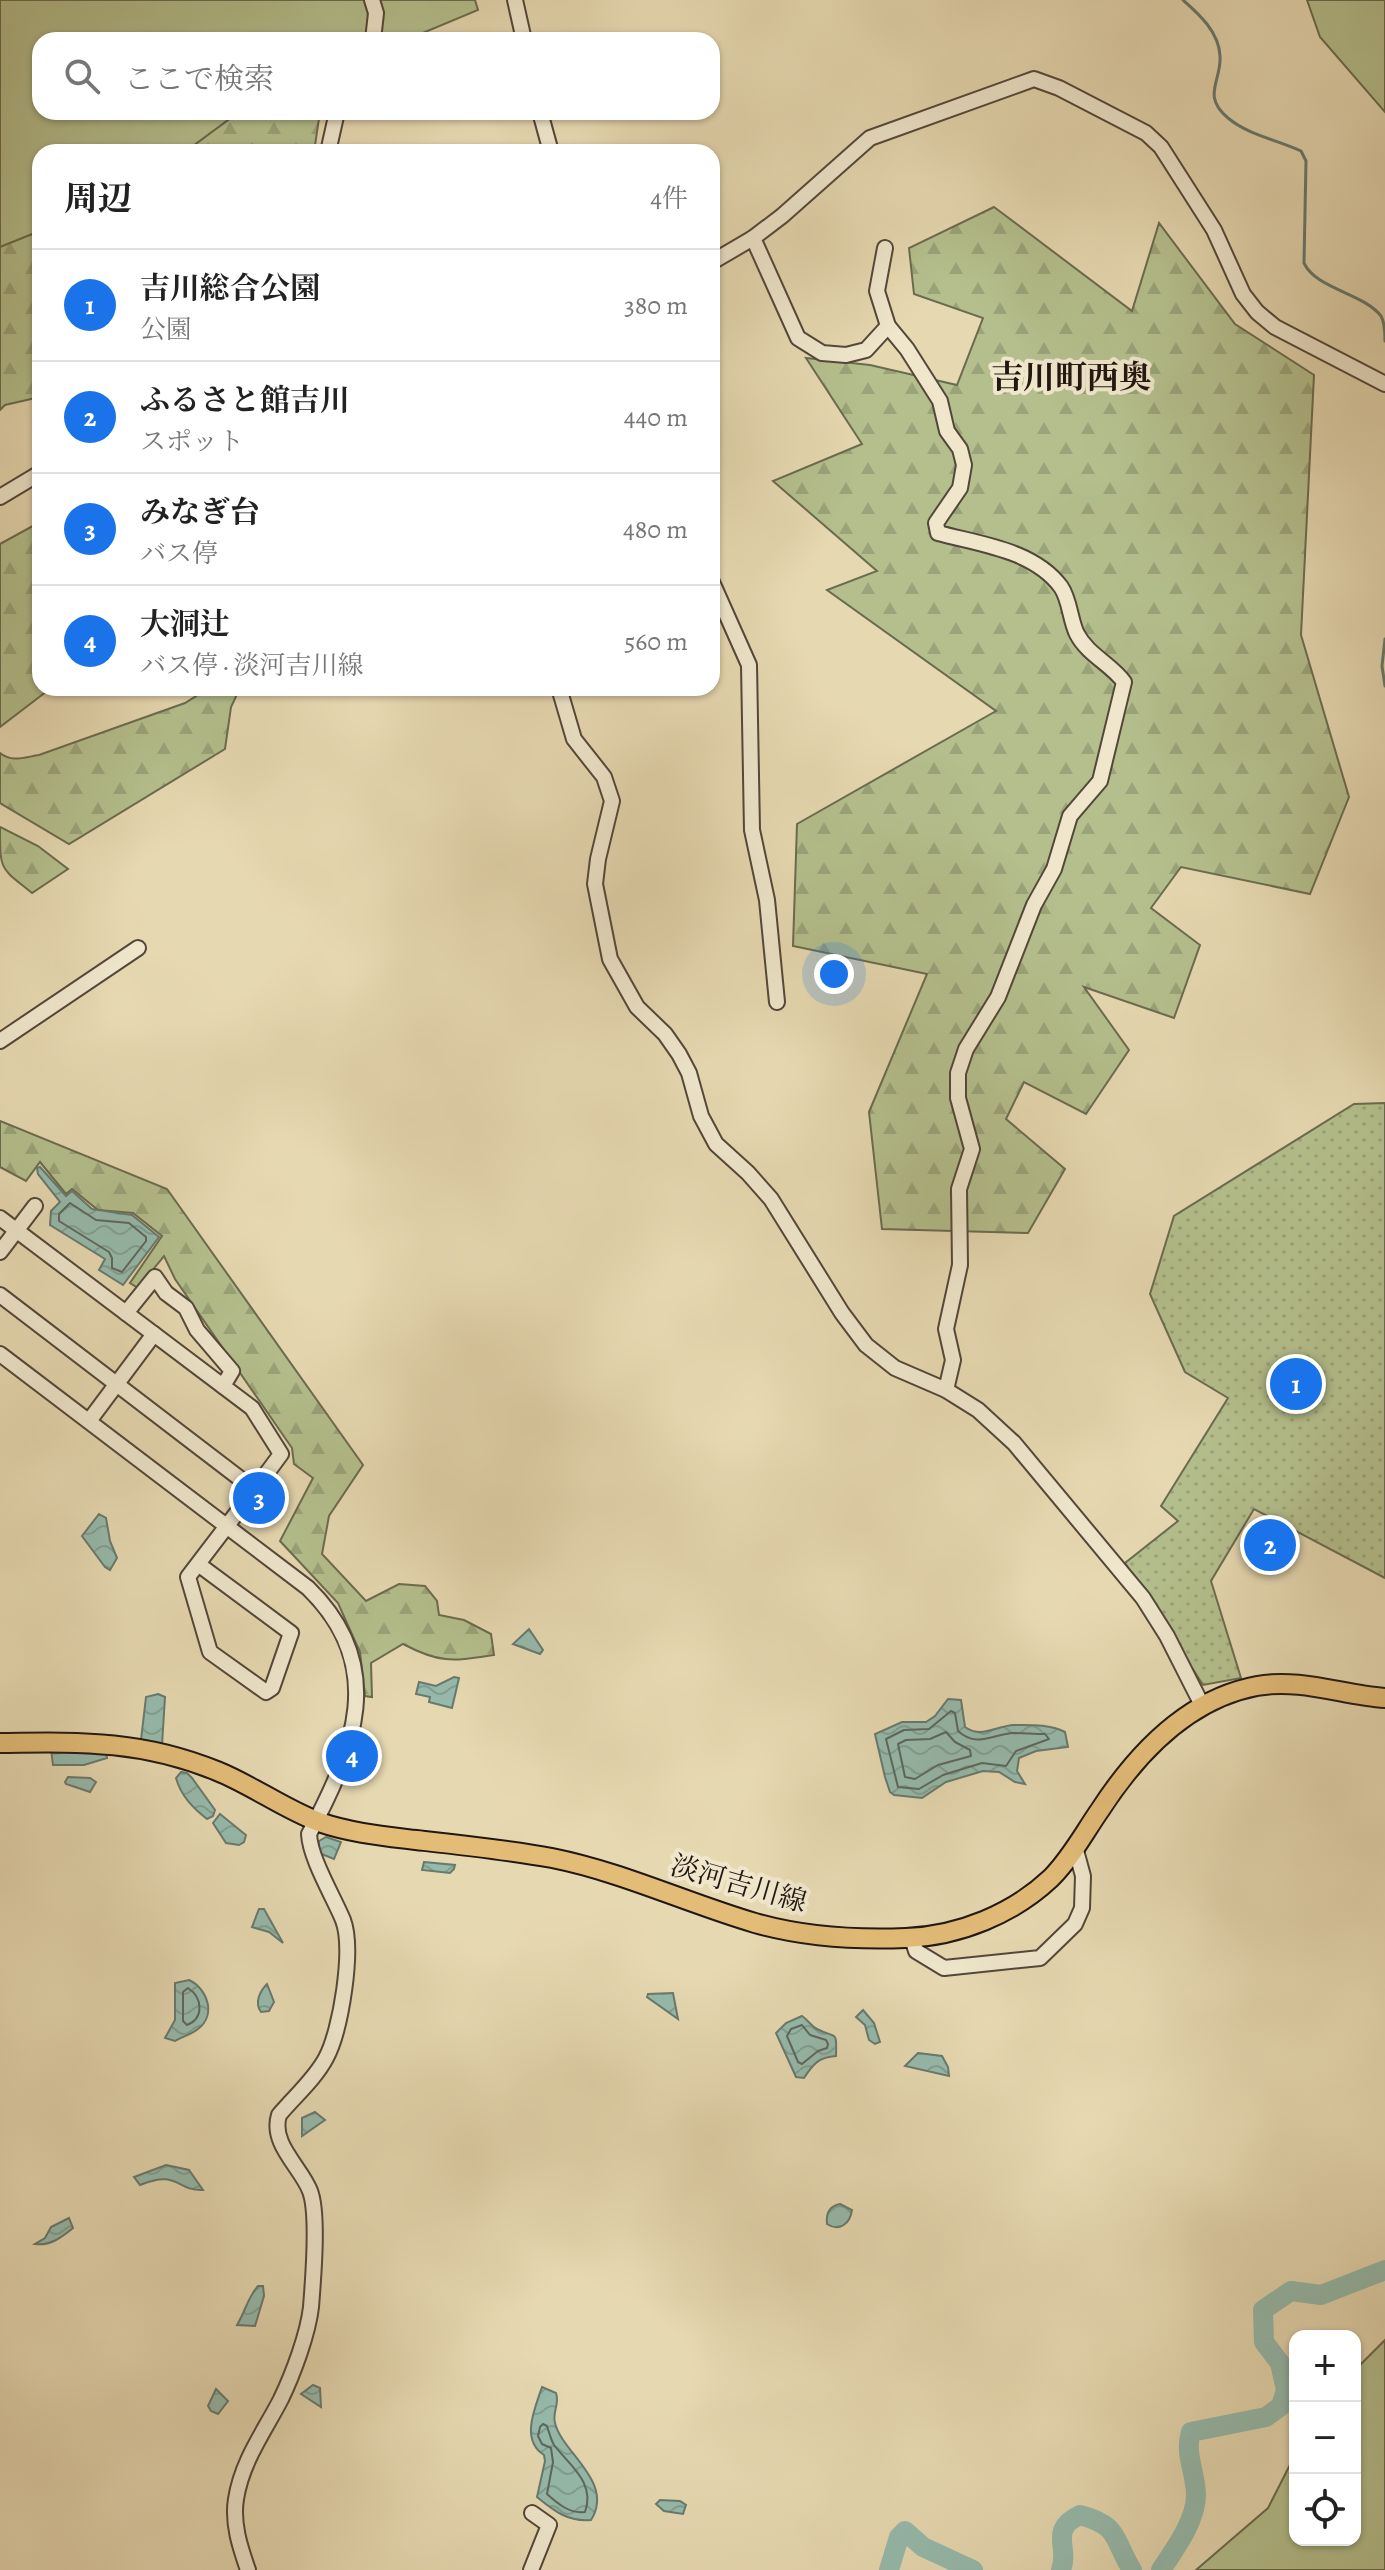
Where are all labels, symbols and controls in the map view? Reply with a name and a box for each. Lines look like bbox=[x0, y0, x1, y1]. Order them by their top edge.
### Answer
search box bbox=[32, 32, 720, 120]
icon: search bbox=[60, 54, 104, 98]
text: ここで検索 bbox=[124, 59, 274, 99]
text: 周辺 bbox=[64, 175, 132, 222]
text: 4件 bbox=[650, 181, 688, 216]
text: 吉川総合公園 bbox=[140, 268, 320, 308]
text: 1 bbox=[85, 288, 95, 323]
text: 380 m bbox=[624, 288, 688, 323]
text: 公園 bbox=[140, 312, 192, 347]
district label: 吉川町西奥 bbox=[991, 355, 1151, 399]
text: ふるさと館吉川 bbox=[140, 380, 350, 420]
text: 2 bbox=[84, 400, 96, 435]
text: 440 m bbox=[624, 400, 688, 435]
text: スポット bbox=[140, 424, 244, 459]
text: みなぎ台 bbox=[140, 492, 260, 532]
text: 3 bbox=[84, 512, 96, 547]
text: 480 m bbox=[623, 512, 688, 547]
text: バス停 bbox=[140, 536, 218, 571]
text: 大洞辻 bbox=[140, 604, 230, 644]
text: 4 bbox=[84, 624, 96, 659]
text: 560 m bbox=[624, 624, 688, 659]
text: バス停 · 淡河吉川線 bbox=[140, 648, 363, 683]
your location bbox=[814, 954, 854, 994]
pin: 1 bbox=[1270, 1354, 1322, 1414]
pin: 3 bbox=[233, 1468, 285, 1528]
pin: 2 bbox=[1244, 1515, 1296, 1575]
pin: 4 bbox=[326, 1726, 378, 1786]
street label: 淡河吉川線 bbox=[666, 1846, 811, 1922]
map controls bbox=[1289, 2330, 1361, 2546]
button: + bbox=[1289, 2330, 1361, 2402]
button: − bbox=[1289, 2402, 1361, 2474]
button: locate bbox=[1289, 2474, 1361, 2546]

